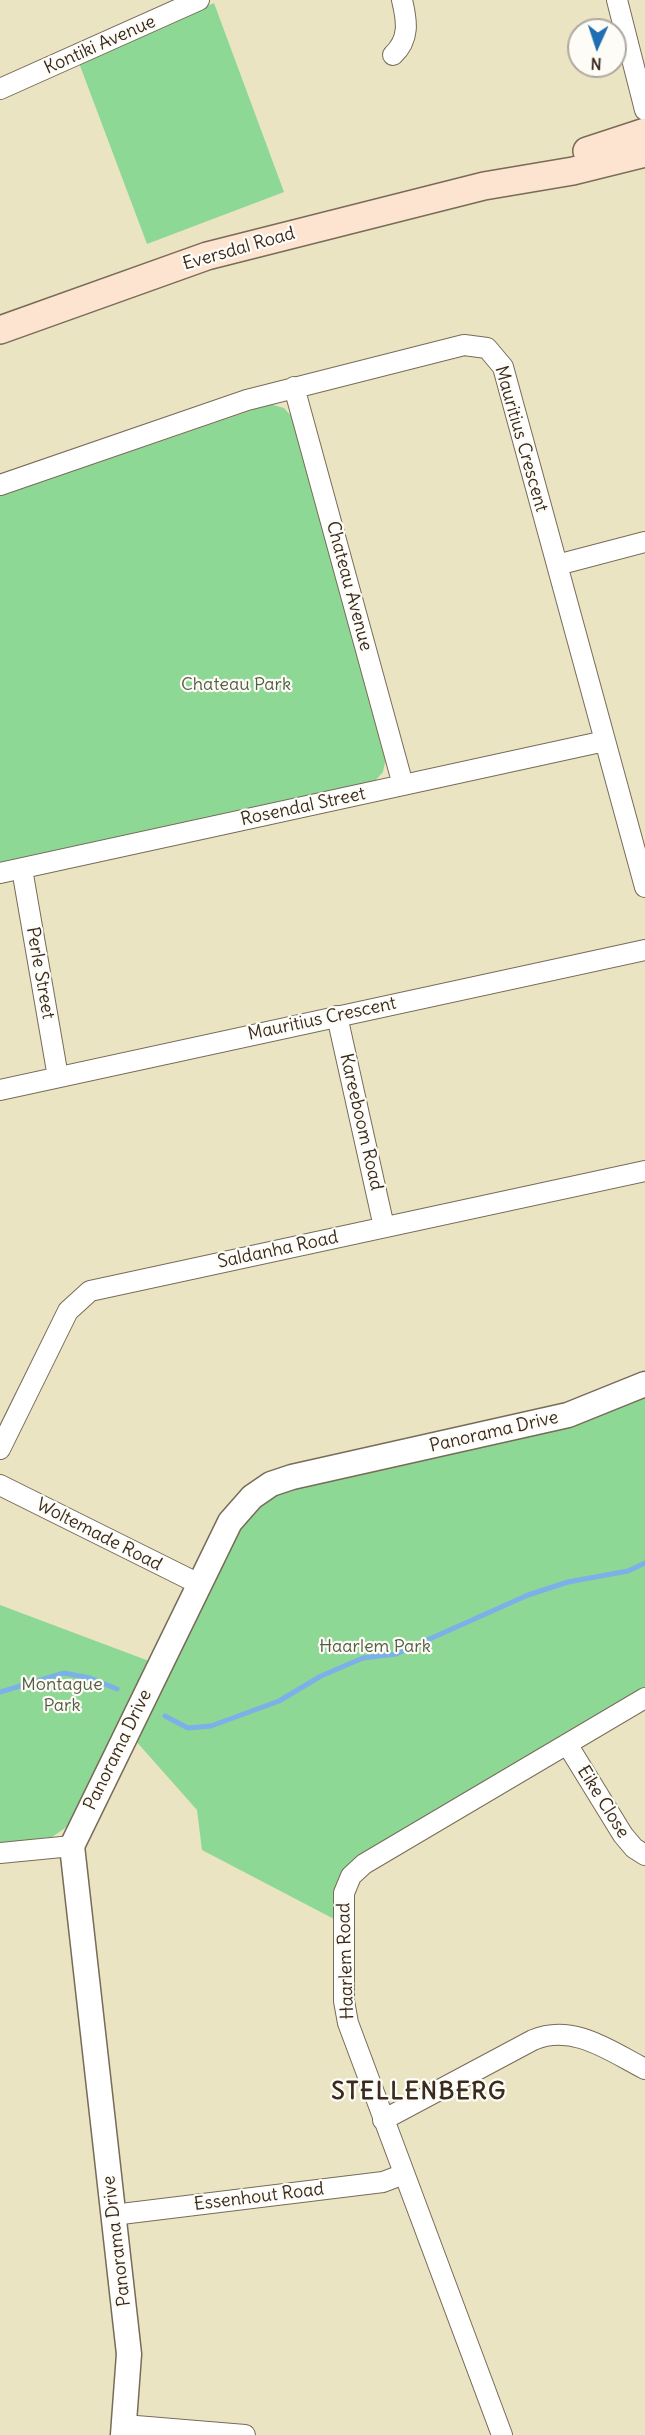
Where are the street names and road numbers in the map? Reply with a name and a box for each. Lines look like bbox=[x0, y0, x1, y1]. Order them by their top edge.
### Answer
street label: Kontiki Avenue bbox=[41, 11, 159, 79]
street label: Eversdal Road bbox=[180, 223, 298, 275]
street label: Mauritius Crescent bbox=[490, 363, 552, 515]
street label: Chateau Avenue bbox=[321, 519, 377, 653]
street label: Rosendal Street bbox=[239, 783, 367, 831]
street label: Perle Street bbox=[21, 925, 59, 1021]
street label: Mauritius Crescent bbox=[246, 993, 398, 1045]
street label: Kareeboom Road bbox=[335, 1051, 387, 1193]
street label: Saldanha Road bbox=[216, 1227, 340, 1273]
street label: Panorama Drive bbox=[427, 1407, 561, 1457]
street label: Woltemade Road bbox=[33, 1494, 165, 1576]
street label: Panorama Drive bbox=[79, 1686, 157, 1814]
street label: Eike Close bbox=[572, 1762, 634, 1842]
street label: Haarlem Road bbox=[333, 1902, 359, 2020]
street label: Panorama Drive bbox=[98, 2174, 136, 2308]
street label: Essenhout Road bbox=[193, 2178, 325, 2216]

